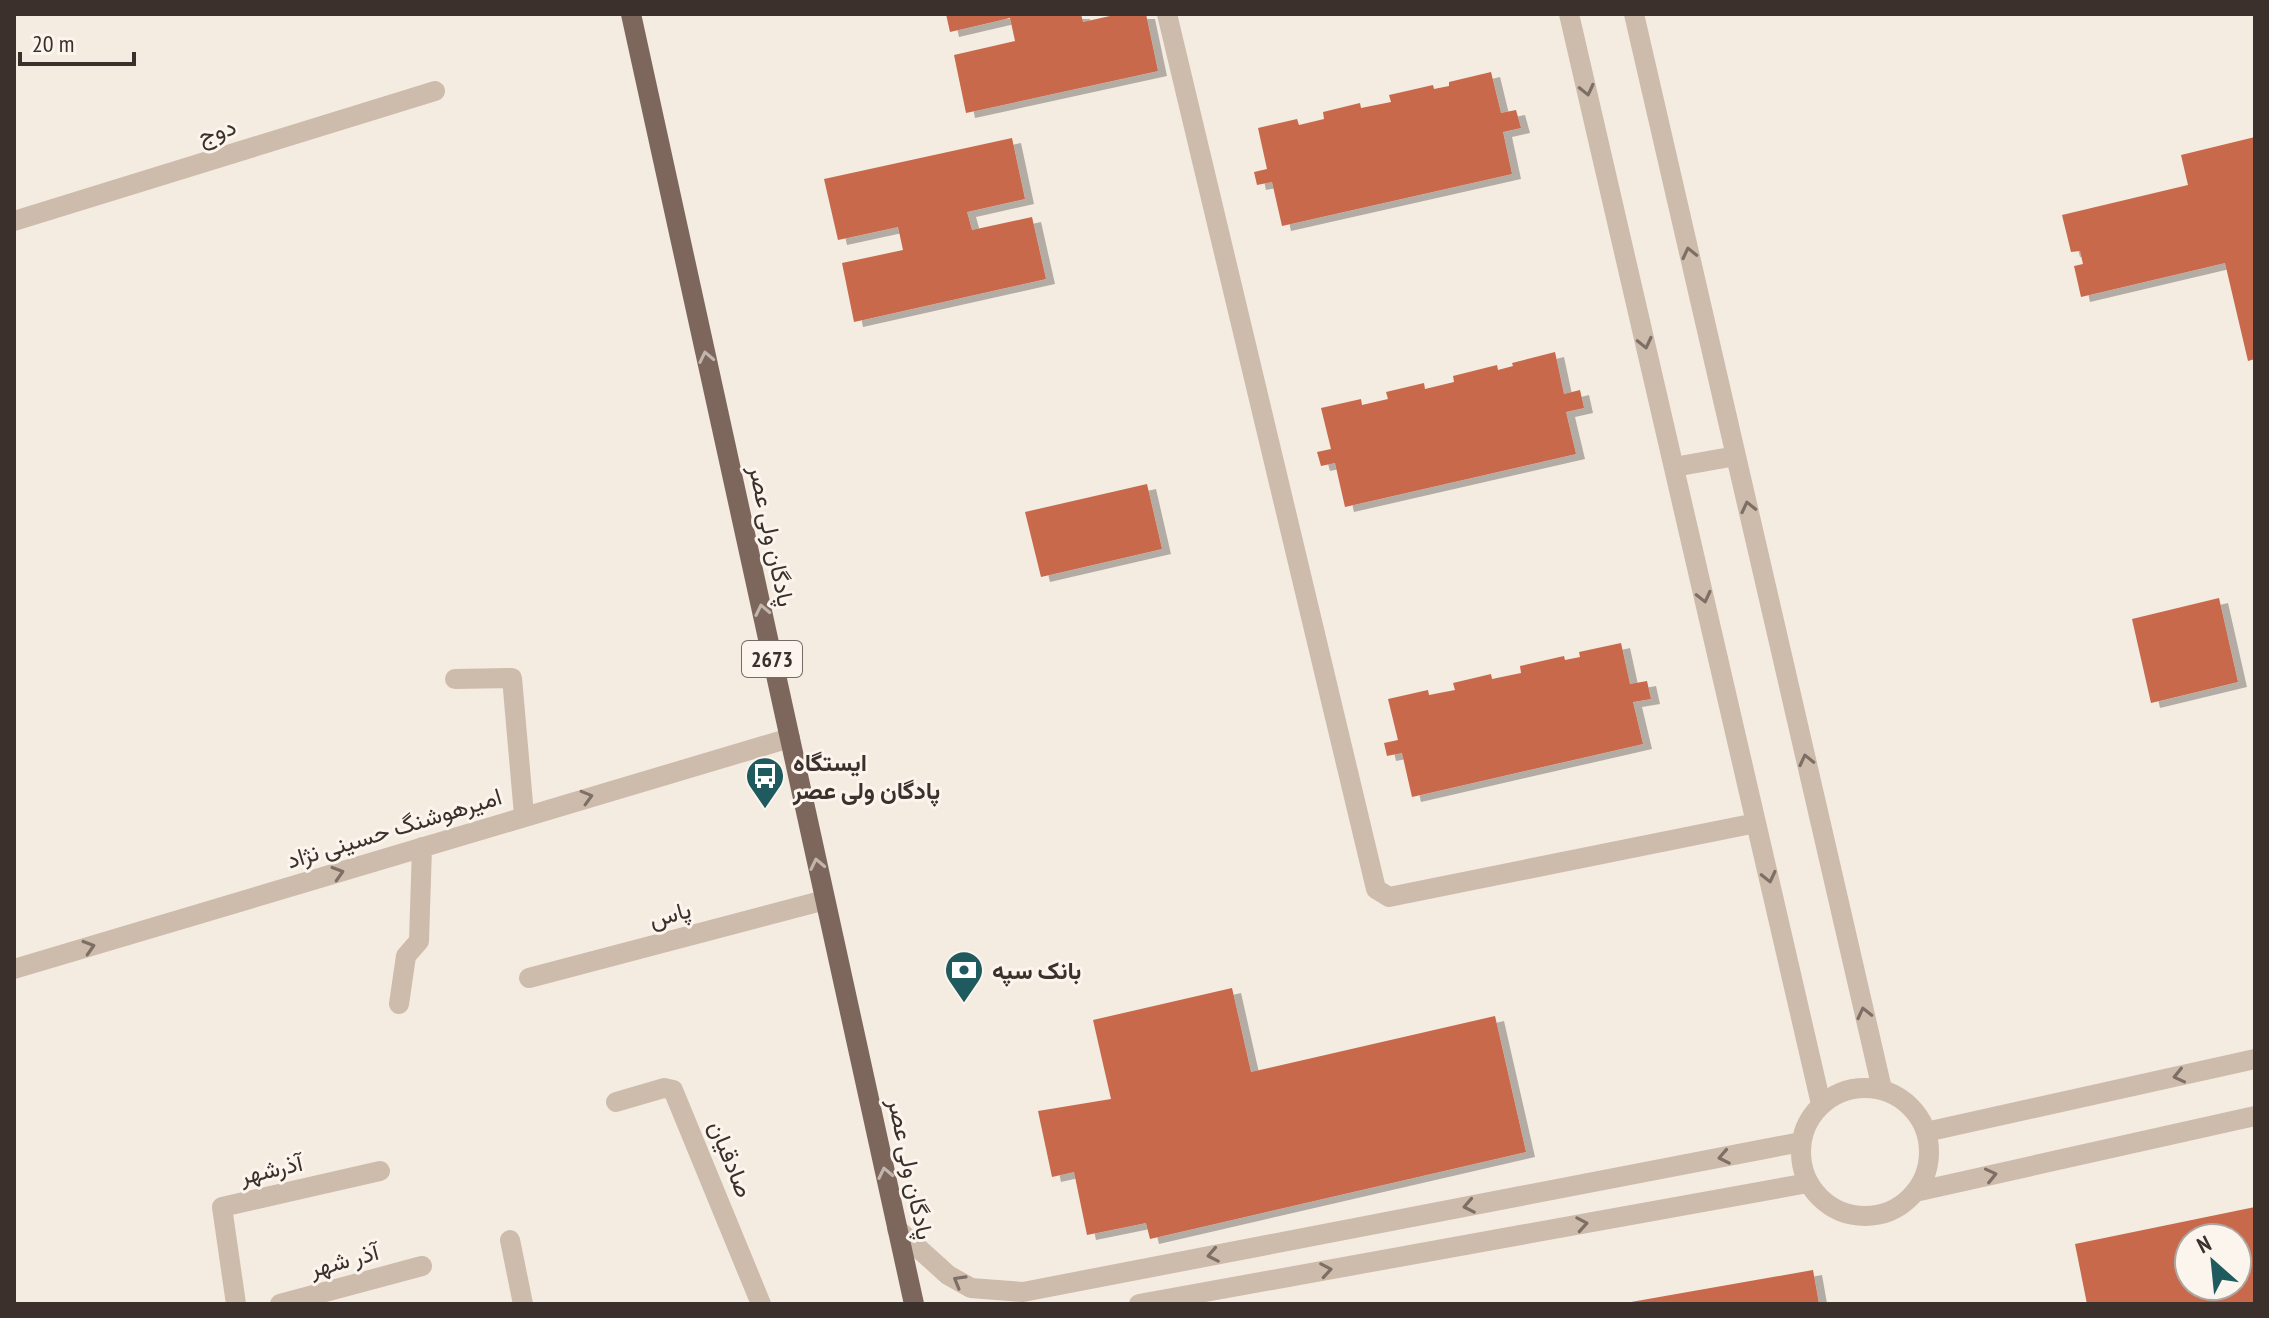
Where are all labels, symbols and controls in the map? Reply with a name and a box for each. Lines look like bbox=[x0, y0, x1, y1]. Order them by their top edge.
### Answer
scale bar bbox=[20, 16, 134, 66]
text: 20 m bbox=[32, 28, 74, 59]
one-way arrow bbox=[1578, 83, 1595, 96]
street label: دوج bbox=[194, 111, 240, 152]
one-way arrow bbox=[1681, 247, 1698, 261]
one-way arrow bbox=[1636, 336, 1653, 350]
one-way arrow bbox=[698, 350, 715, 364]
street label: پادگان ولی عصر bbox=[741, 461, 802, 610]
one-way arrow bbox=[1740, 500, 1757, 514]
one-way arrow bbox=[1695, 589, 1712, 603]
one-way arrow bbox=[754, 604, 771, 618]
road number: 2673 bbox=[742, 641, 802, 677]
place label: ایستگاه پادگان ولی عصر bbox=[792, 747, 940, 807]
one-way arrow bbox=[1798, 754, 1815, 767]
bus stop icon: ایستگاه پادگان ولی عصر bbox=[744, 755, 786, 810]
street label: امیرهوشنگ حسینی نژاد bbox=[283, 781, 505, 875]
one-way arrow bbox=[579, 790, 593, 806]
one-way arrow bbox=[809, 858, 826, 872]
one-way arrow bbox=[330, 866, 344, 882]
one-way arrow bbox=[1759, 870, 1776, 884]
street label: پاس bbox=[646, 894, 695, 935]
one-way arrow bbox=[81, 940, 95, 956]
bank icon: بانک سپه bbox=[943, 949, 985, 1004]
place label: بانک سپه bbox=[992, 955, 1081, 987]
one-way arrow bbox=[1857, 1007, 1874, 1021]
one-way arrow bbox=[2173, 1067, 2186, 1084]
street label: پادگان ولی عصر bbox=[880, 1094, 941, 1243]
street label: صادقیان bbox=[702, 1116, 760, 1202]
street label: آذرشهر bbox=[236, 1146, 308, 1191]
one-way arrow bbox=[1717, 1147, 1731, 1164]
one-way arrow bbox=[877, 1167, 894, 1180]
one-way arrow bbox=[1984, 1167, 1998, 1184]
one-way arrow bbox=[1462, 1196, 1476, 1213]
one-way arrow bbox=[1575, 1217, 1589, 1234]
north arrow bbox=[2173, 1222, 2253, 1302]
text: N bbox=[2192, 1229, 2216, 1259]
street label: آذر شهر bbox=[305, 1235, 384, 1284]
one-way arrow bbox=[1207, 1245, 1220, 1262]
one-way arrow bbox=[1319, 1263, 1333, 1280]
one-way arrow bbox=[953, 1275, 968, 1291]

